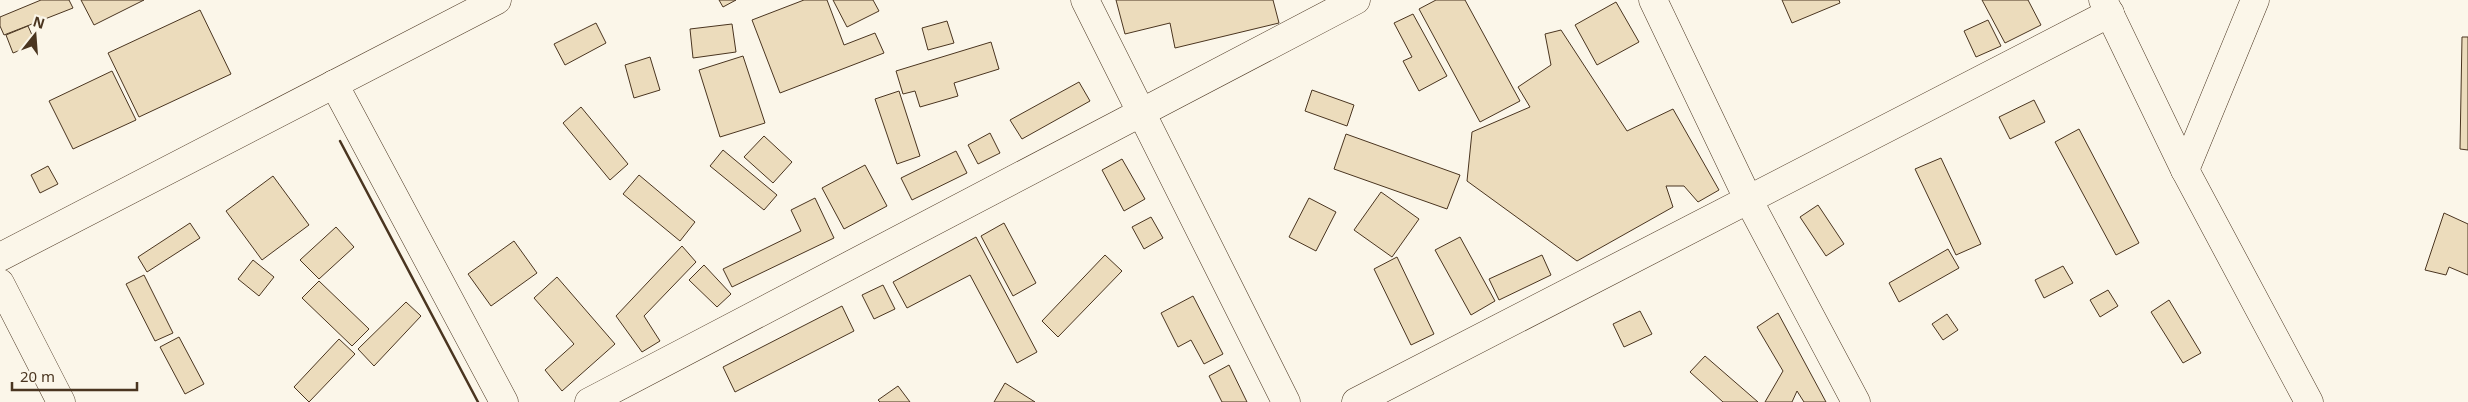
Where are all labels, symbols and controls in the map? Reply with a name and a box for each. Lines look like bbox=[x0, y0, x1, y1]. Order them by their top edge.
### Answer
north arrow bbox=[10, 10, 60, 60]
text: N bbox=[31, 11, 47, 33]
scale bar bbox=[12, 360, 138, 392]
text: 20 m bbox=[20, 366, 55, 386]

